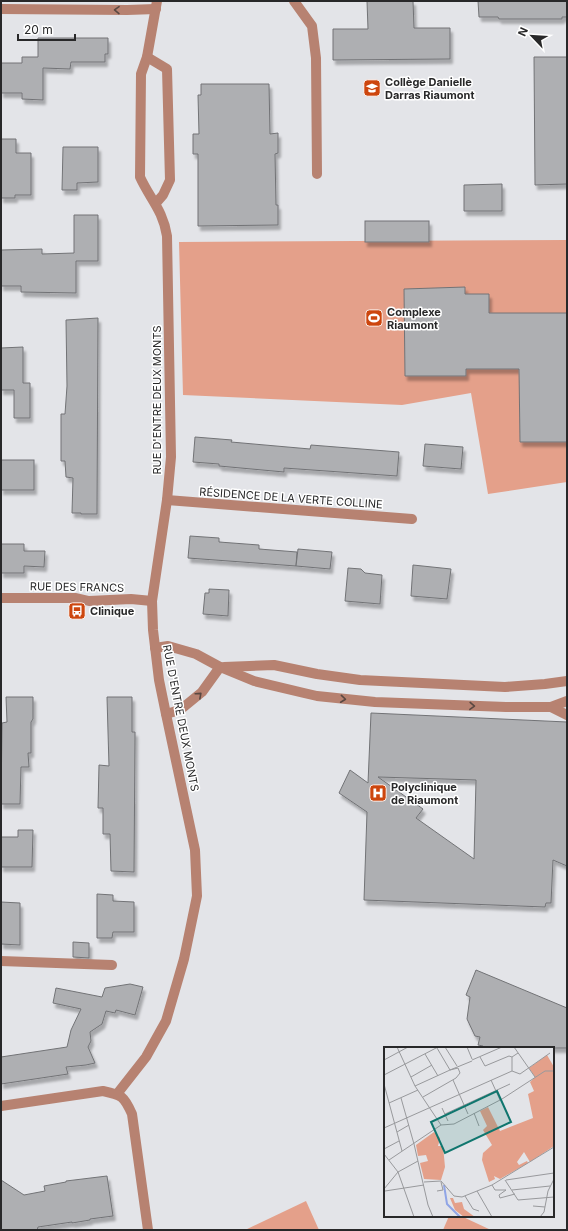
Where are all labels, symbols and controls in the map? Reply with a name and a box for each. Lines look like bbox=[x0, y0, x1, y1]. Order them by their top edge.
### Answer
one-way arrow bbox=[114, 6, 120, 14]
scale bar bbox=[18, 16, 75, 42]
north arrow bbox=[512, 16, 552, 56]
text: 20 m bbox=[24, 22, 53, 37]
text: N bbox=[515, 25, 531, 39]
place label: Collège Danielle Darras Riaumont bbox=[385, 75, 474, 102]
school or university icon: Collège Danielle Darras Riaumont bbox=[362, 78, 382, 98]
place label: Complexe Riaumont bbox=[387, 305, 441, 332]
sports icon: Complexe Riaumont bbox=[364, 308, 384, 328]
street label: RUE D'ENTRE DEUX MONTS bbox=[150, 325, 164, 475]
street label: RÉSIDENCE DE LA VERTE COLLINE bbox=[199, 485, 383, 511]
street label: RUE DES FRANCS bbox=[30, 579, 124, 595]
bus stop icon: Clinique bbox=[67, 601, 87, 621]
place label: Clinique bbox=[90, 604, 135, 618]
street label: RUE D'ENTRE DEUX MONTS bbox=[160, 643, 202, 793]
one-way arrow bbox=[194, 692, 201, 699]
one-way arrow bbox=[340, 694, 346, 703]
one-way arrow bbox=[469, 702, 475, 710]
place label: Polyclinique de Riaumont bbox=[391, 780, 458, 807]
hospital icon: Polyclinique de Riaumont bbox=[368, 783, 388, 803]
inset map bbox=[384, 1047, 554, 1217]

